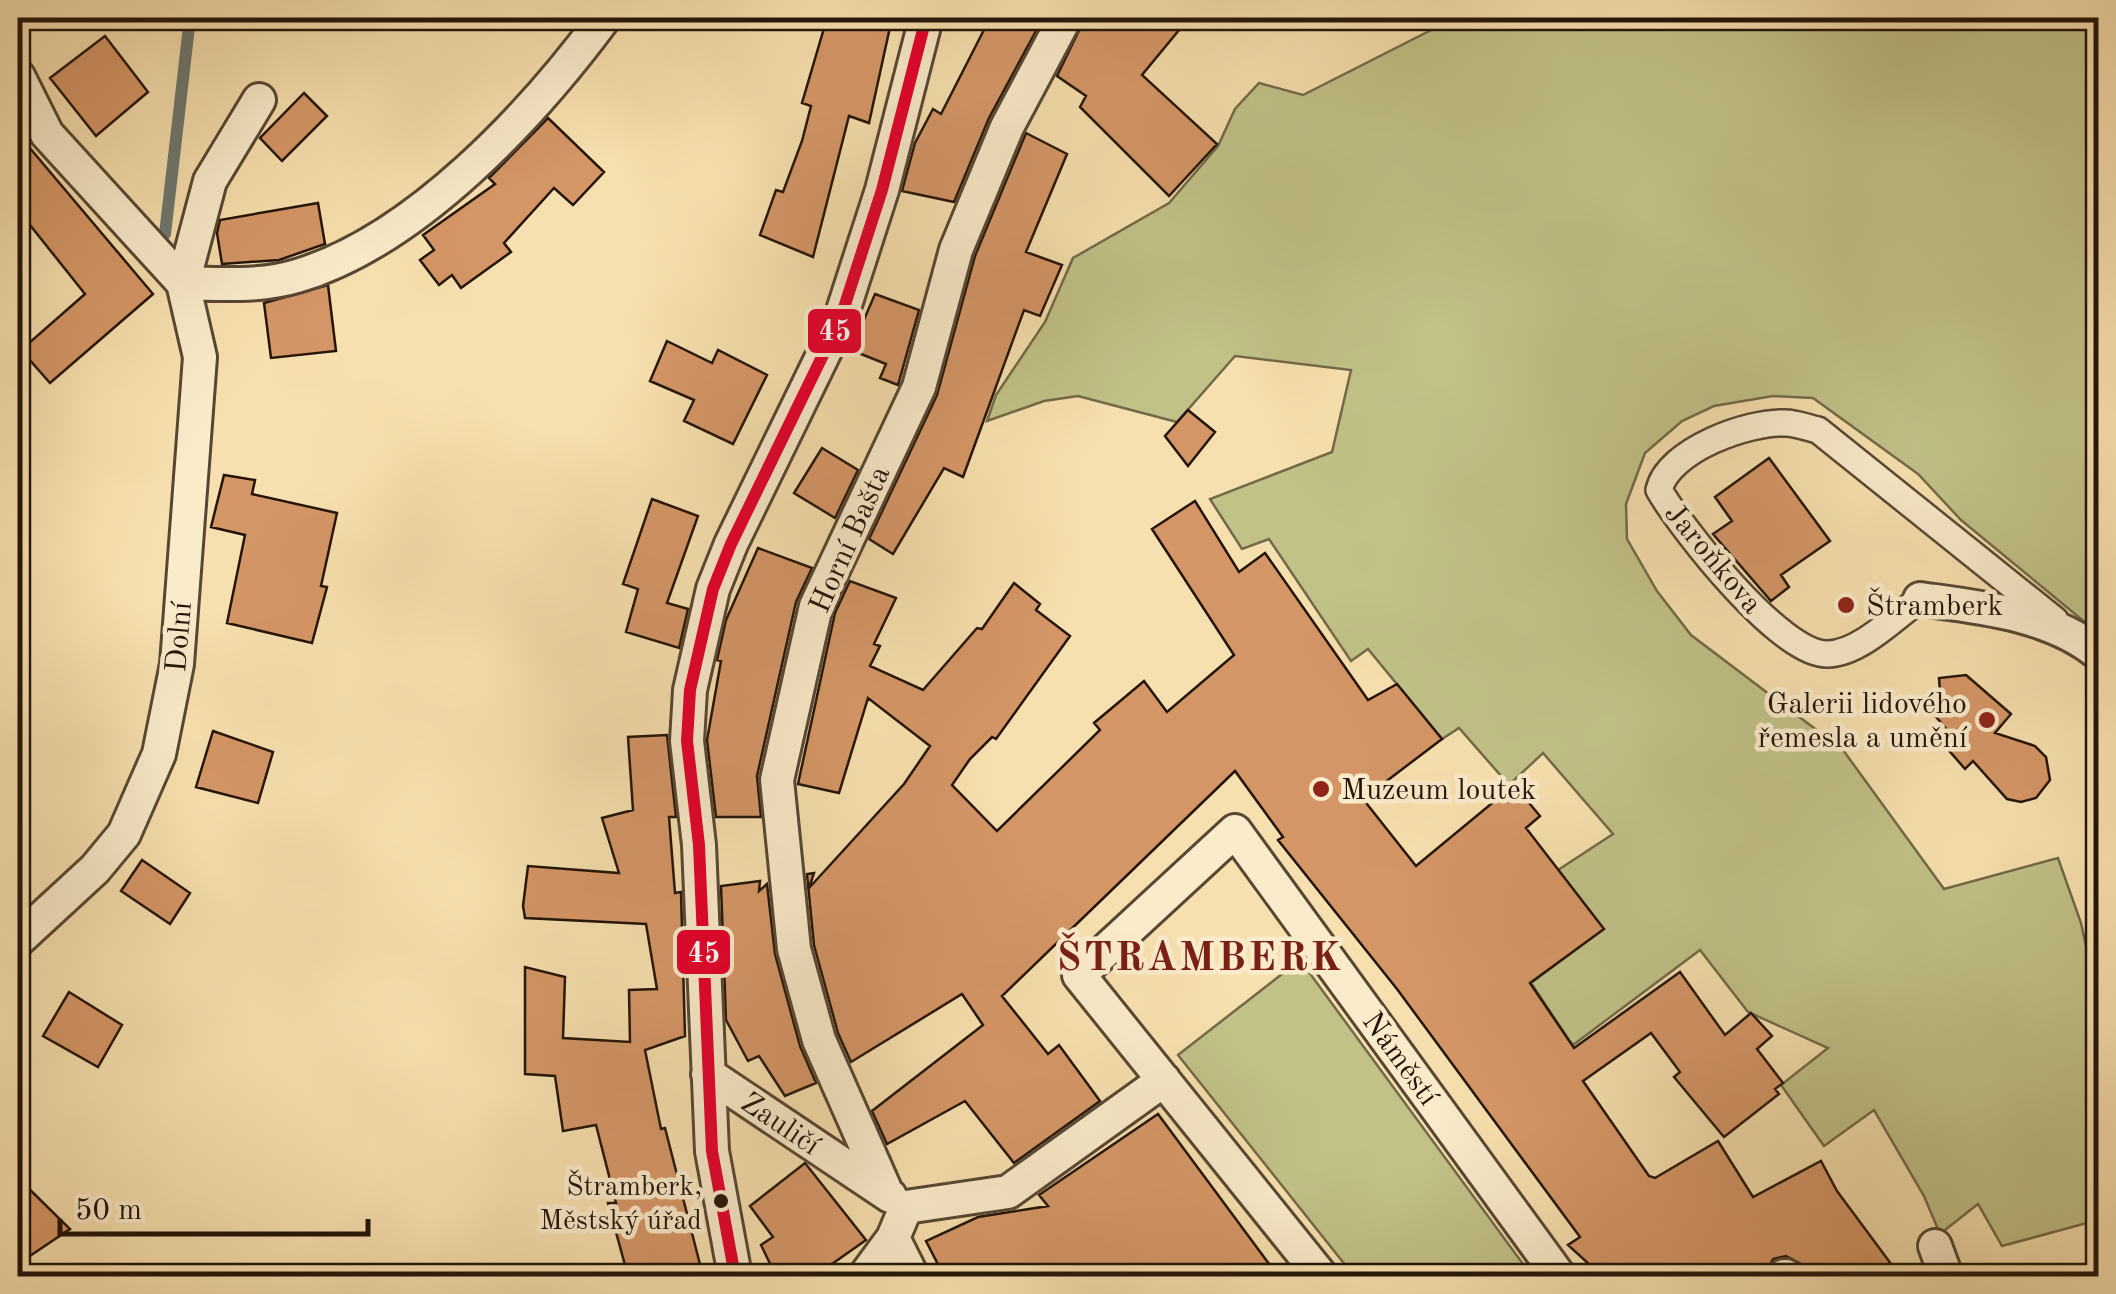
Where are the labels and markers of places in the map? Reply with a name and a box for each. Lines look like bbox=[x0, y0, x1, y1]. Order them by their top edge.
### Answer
place label: Štramberk bbox=[1866, 587, 2003, 622]
marker: Štramberk bbox=[1835, 594, 1857, 616]
place label: Galerii lidového řemesla a umění bbox=[1758, 690, 1968, 754]
marker: Galerii lidového řemesla a umění bbox=[1976, 709, 1998, 731]
place label: Muzeum loutek bbox=[1341, 776, 1536, 806]
marker: Muzeum loutek bbox=[1310, 778, 1332, 800]
place label: Štramberk, Městský úřad bbox=[539, 1169, 702, 1236]
marker: Štramberk, Městský úřad bbox=[711, 1191, 731, 1211]

